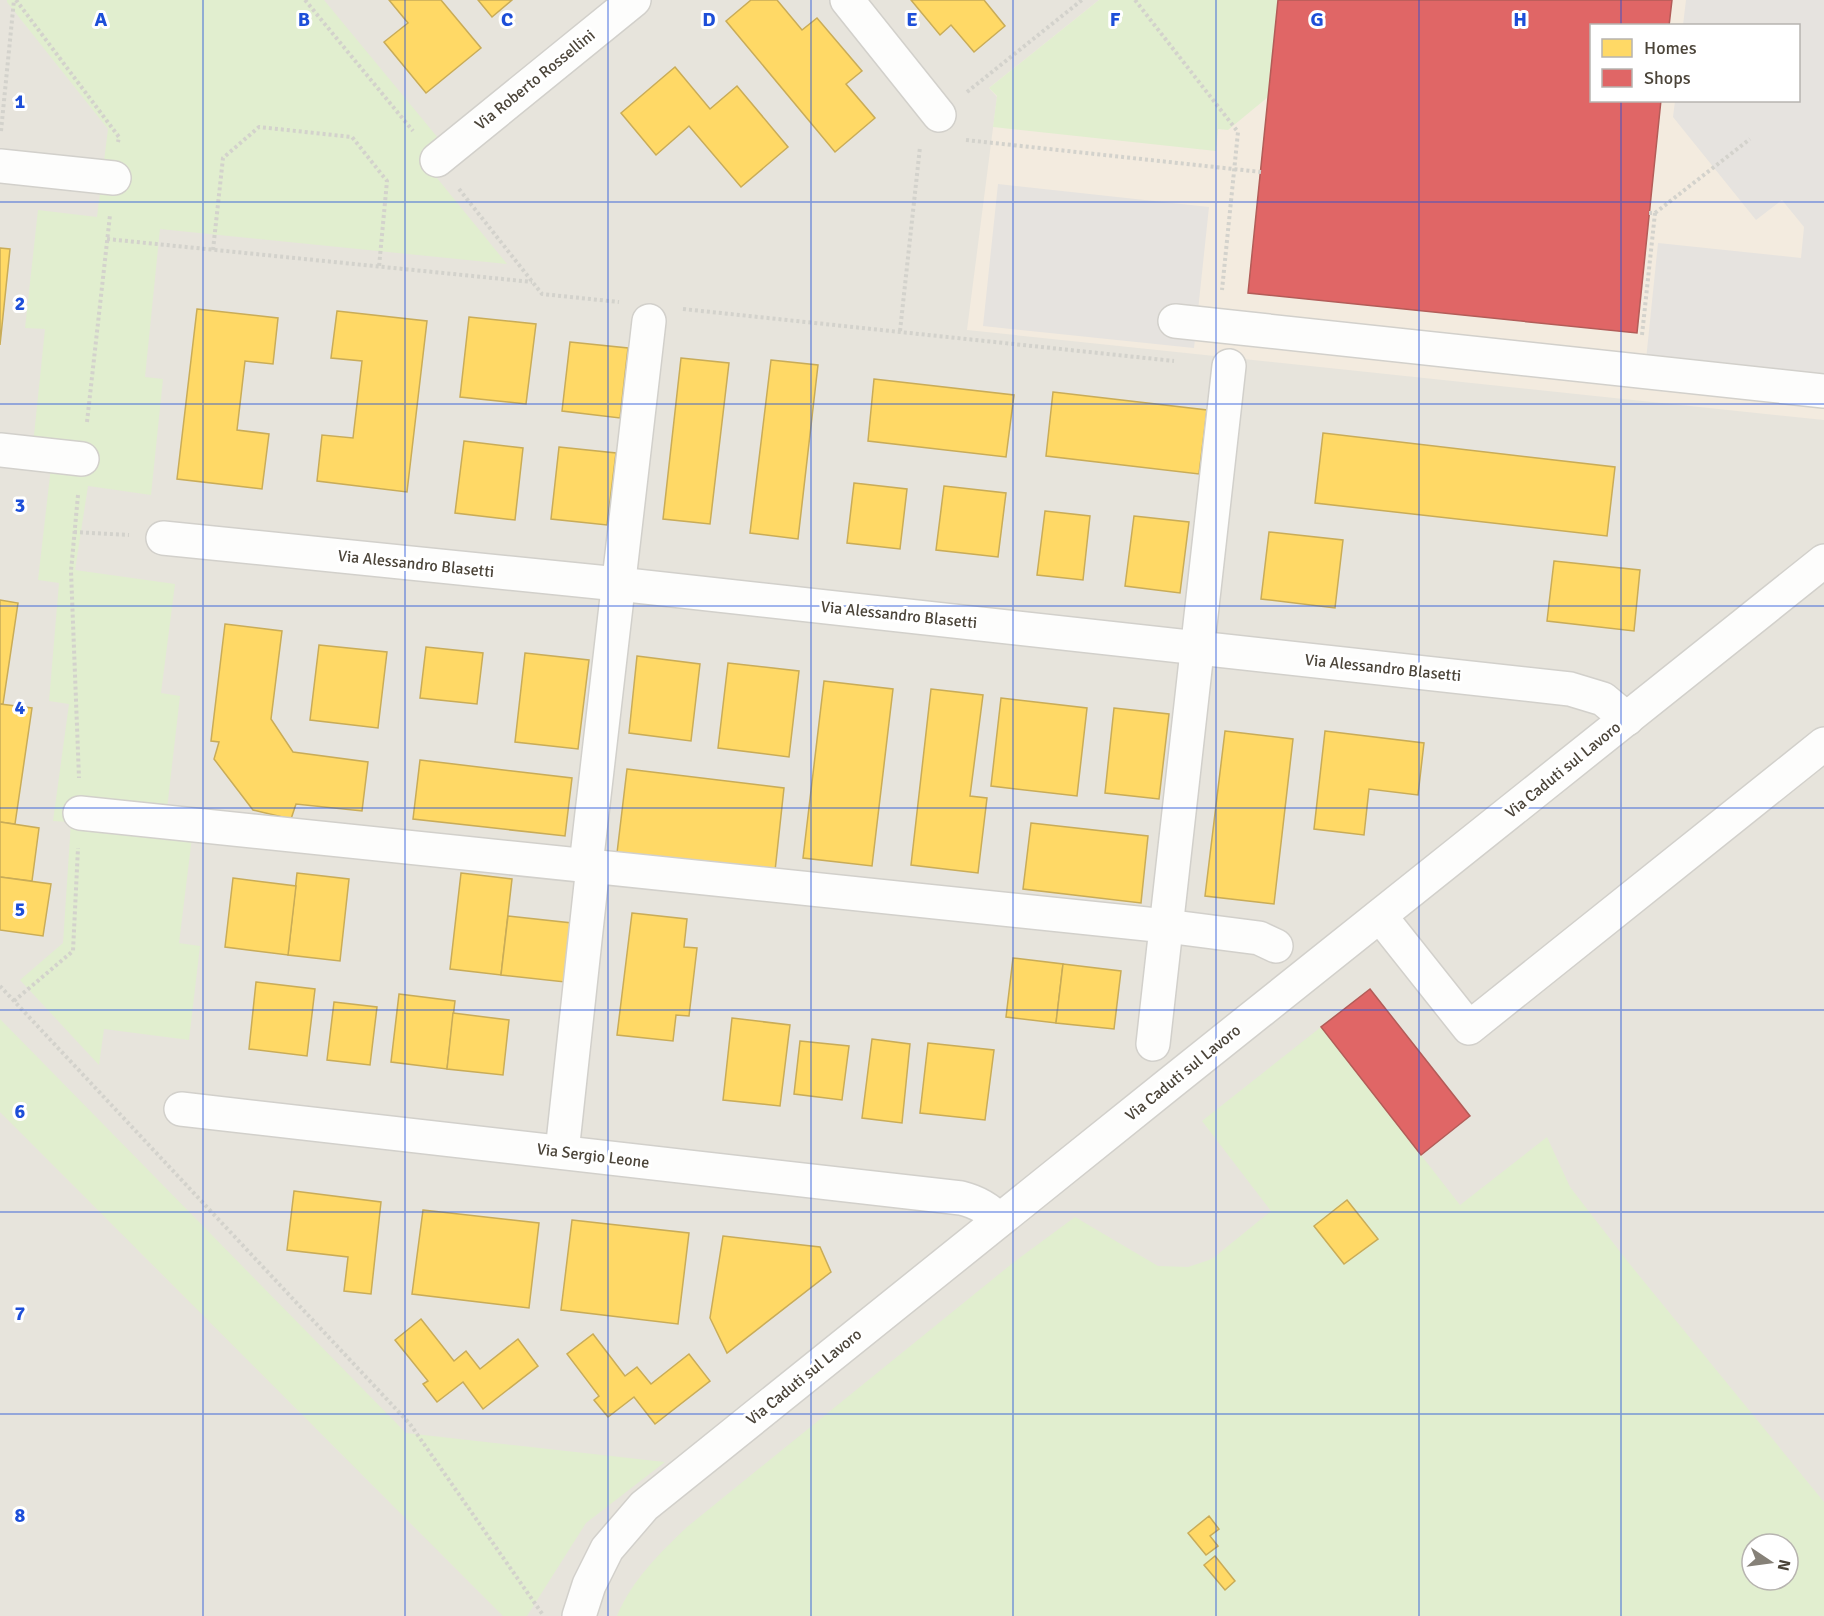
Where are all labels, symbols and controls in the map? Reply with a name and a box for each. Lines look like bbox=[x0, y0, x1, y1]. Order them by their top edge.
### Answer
text: A bbox=[95, 7, 108, 32]
text: B bbox=[298, 7, 310, 32]
text: C bbox=[501, 7, 513, 32]
text: D bbox=[702, 7, 716, 32]
text: E bbox=[906, 7, 918, 32]
text: F bbox=[1110, 7, 1121, 32]
text: G bbox=[1310, 7, 1324, 32]
text: H bbox=[1513, 7, 1527, 32]
legend bbox=[1590, 24, 1800, 102]
street label: Via Roberto Rossellini bbox=[471, 25, 599, 135]
text: Homes bbox=[1644, 37, 1697, 59]
text: Shops bbox=[1644, 67, 1691, 89]
text: 1 bbox=[15, 89, 26, 114]
text: 2 bbox=[15, 291, 25, 316]
text: 3 bbox=[15, 493, 25, 518]
street label: Via Alessandro Blasetti bbox=[337, 546, 495, 582]
street label: Via Alessandro Blasetti bbox=[820, 597, 978, 633]
street label: Via Alessandro Blasetti bbox=[1304, 650, 1462, 686]
text: 4 bbox=[15, 695, 26, 720]
street label: Via Caduti sul Lavoro bbox=[1501, 717, 1625, 823]
text: 5 bbox=[15, 897, 25, 922]
street label: Via Caduti sul Lavoro bbox=[1121, 1020, 1245, 1126]
text: 6 bbox=[15, 1099, 26, 1124]
street label: Via Sergio Leone bbox=[536, 1139, 650, 1173]
text: 7 bbox=[15, 1301, 26, 1326]
street label: Via Caduti sul Lavoro bbox=[742, 1324, 866, 1430]
text: 8 bbox=[15, 1503, 26, 1528]
north arrow bbox=[1740, 1532, 1800, 1592]
text: N bbox=[1773, 1557, 1795, 1573]

